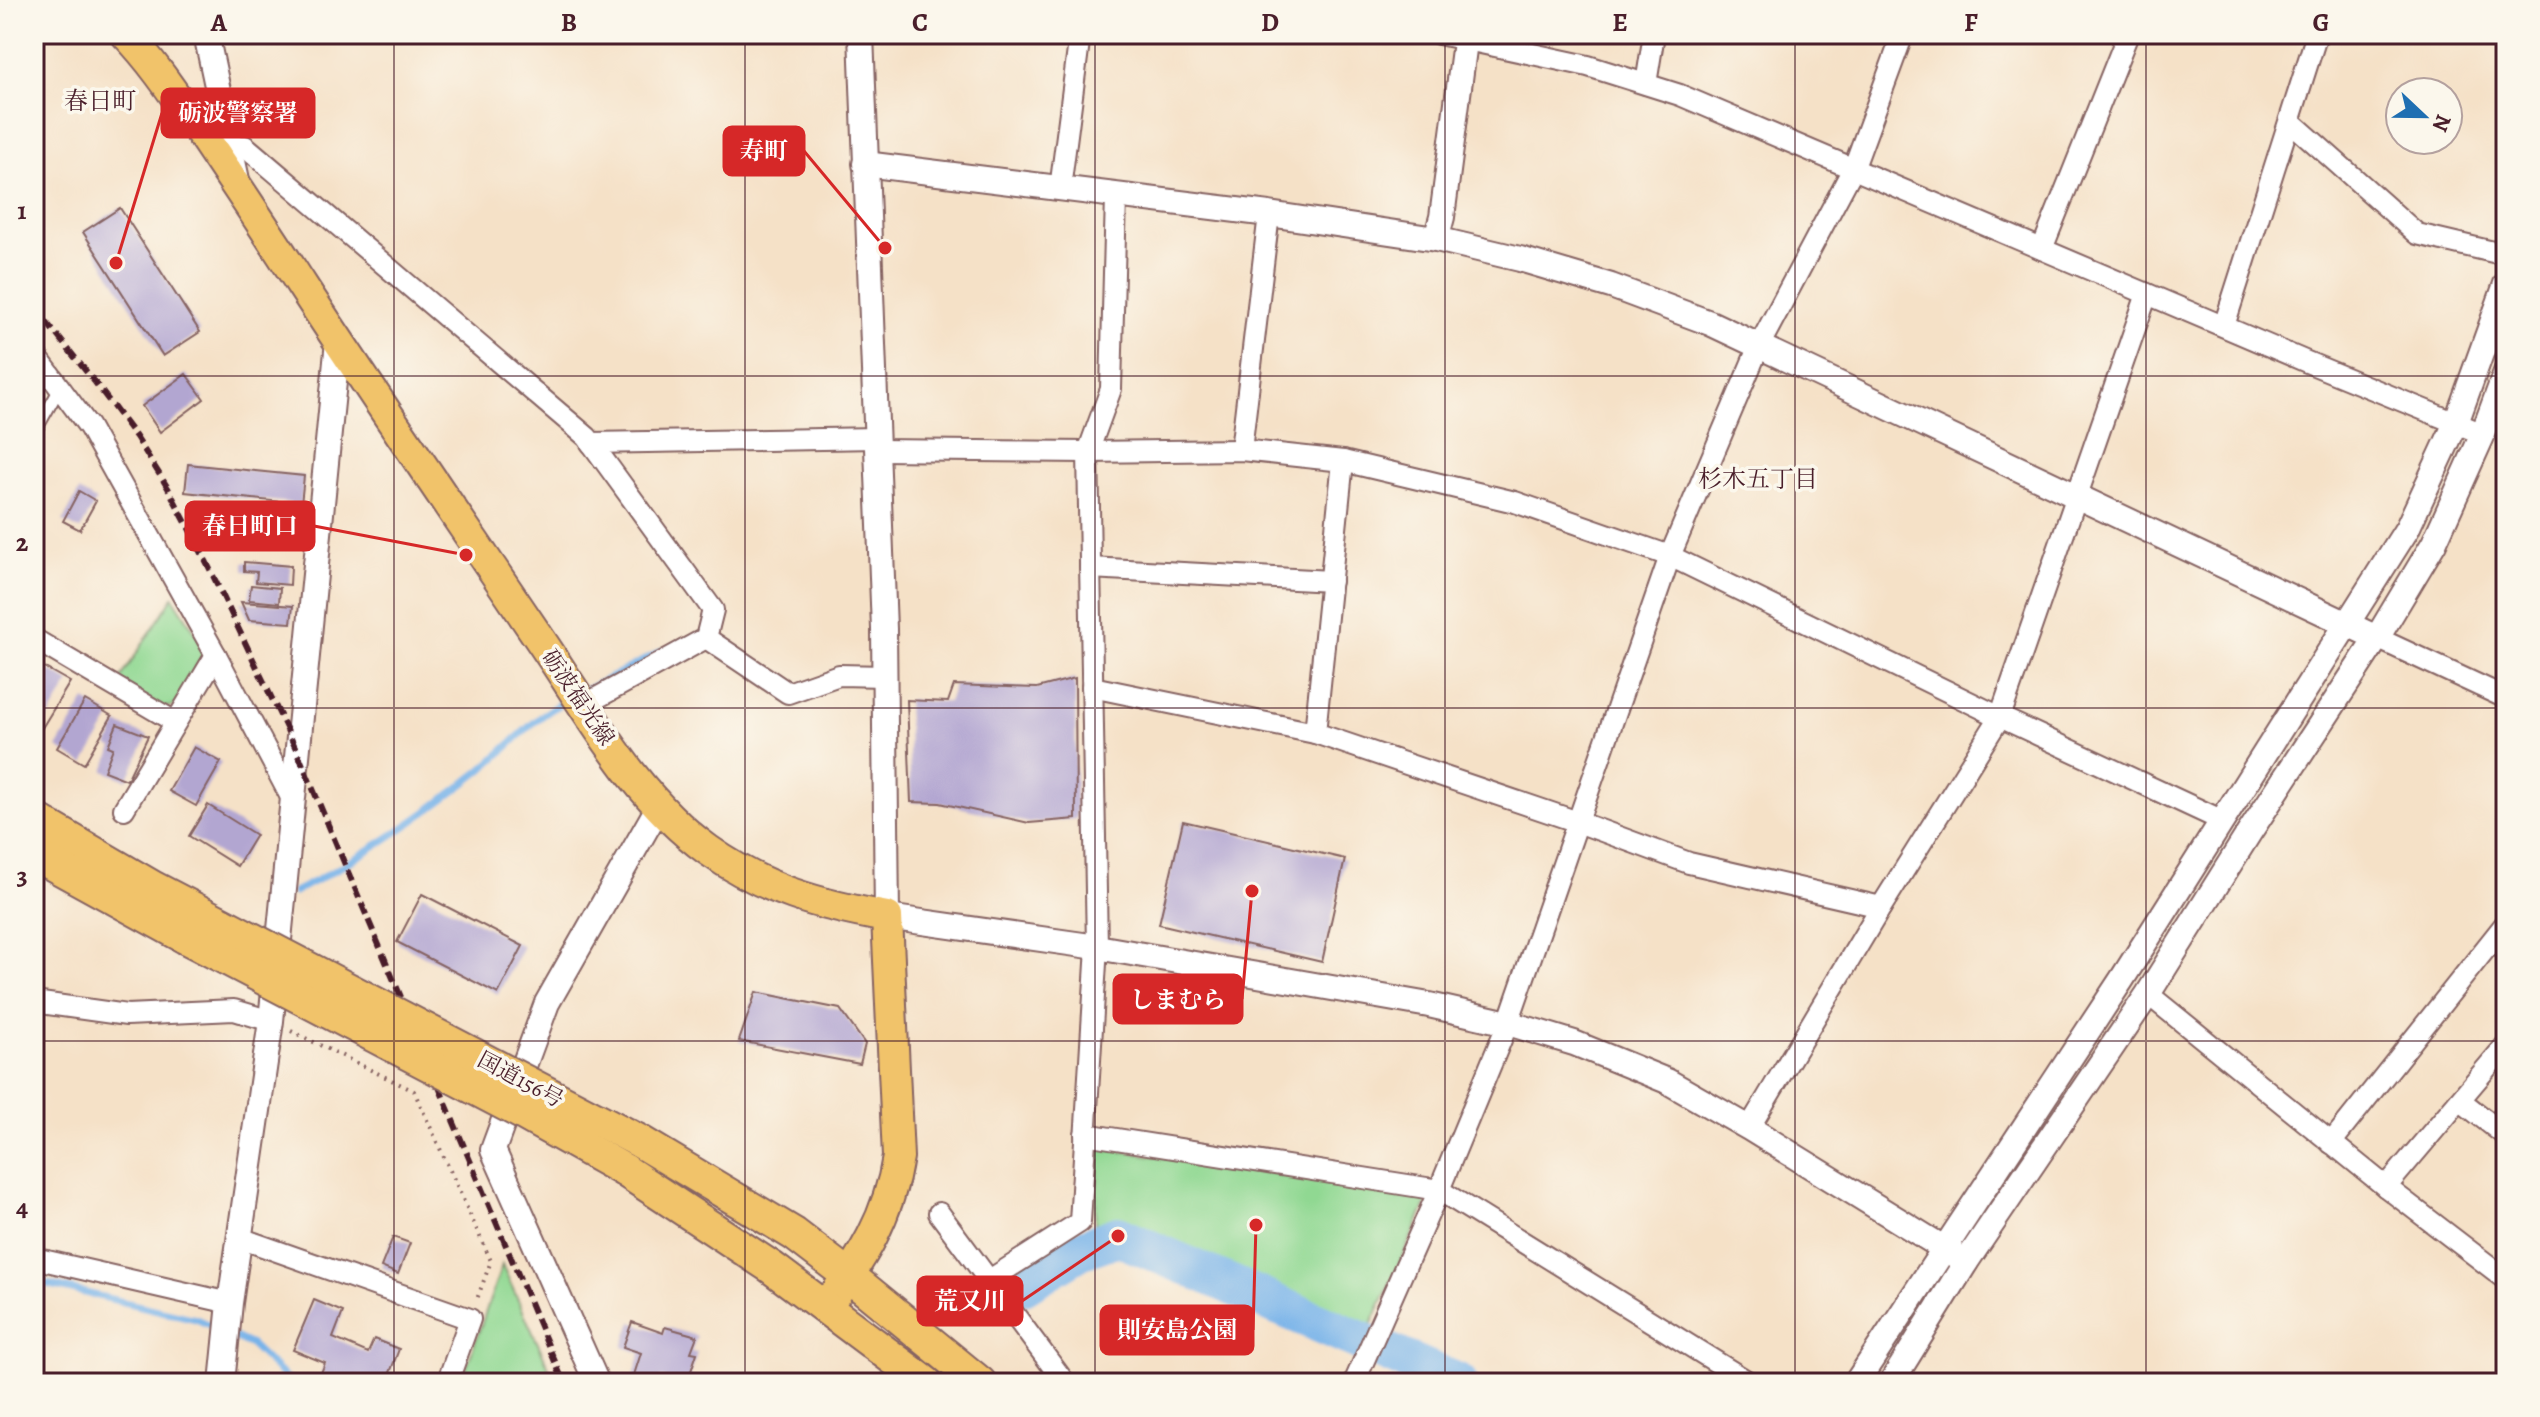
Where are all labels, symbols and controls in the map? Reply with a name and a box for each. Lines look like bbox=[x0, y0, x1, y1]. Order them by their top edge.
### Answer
text: A bbox=[210, 5, 228, 40]
text: B bbox=[561, 5, 577, 40]
text: C bbox=[912, 5, 928, 40]
text: D bbox=[1261, 5, 1279, 40]
text: E bbox=[1612, 5, 1628, 40]
text: F bbox=[1964, 5, 1978, 40]
text: G bbox=[2312, 5, 2330, 40]
north arrow bbox=[2384, 76, 2464, 156]
district label: 春日町 bbox=[64, 85, 136, 117]
callout: 砺波警察署 bbox=[162, 89, 314, 137]
text: 砺波警察署 bbox=[178, 97, 298, 129]
text: N bbox=[2425, 110, 2459, 136]
callout: 寿町 bbox=[724, 127, 804, 175]
text: 寿町 bbox=[740, 135, 788, 167]
text: 1 bbox=[17, 193, 27, 228]
district label: 杉木五丁目 bbox=[1698, 463, 1818, 495]
callout: 春日町口 bbox=[186, 502, 314, 550]
text: 春日町口 bbox=[202, 510, 298, 542]
text: 2 bbox=[16, 525, 29, 560]
street label: 砺波福光線 bbox=[535, 644, 621, 752]
text: 3 bbox=[16, 858, 28, 893]
callout: しまむら bbox=[1114, 975, 1242, 1023]
text: しまむら bbox=[1130, 984, 1226, 1016]
street label: 国道156号 bbox=[472, 1045, 569, 1115]
text: 4 bbox=[16, 1190, 28, 1225]
callout: 荒又川 bbox=[918, 1277, 1022, 1325]
text: 荒又川 bbox=[934, 1285, 1006, 1317]
callout: 則安島公園 bbox=[1101, 1306, 1253, 1354]
text: 則安島公園 bbox=[1117, 1314, 1237, 1346]

